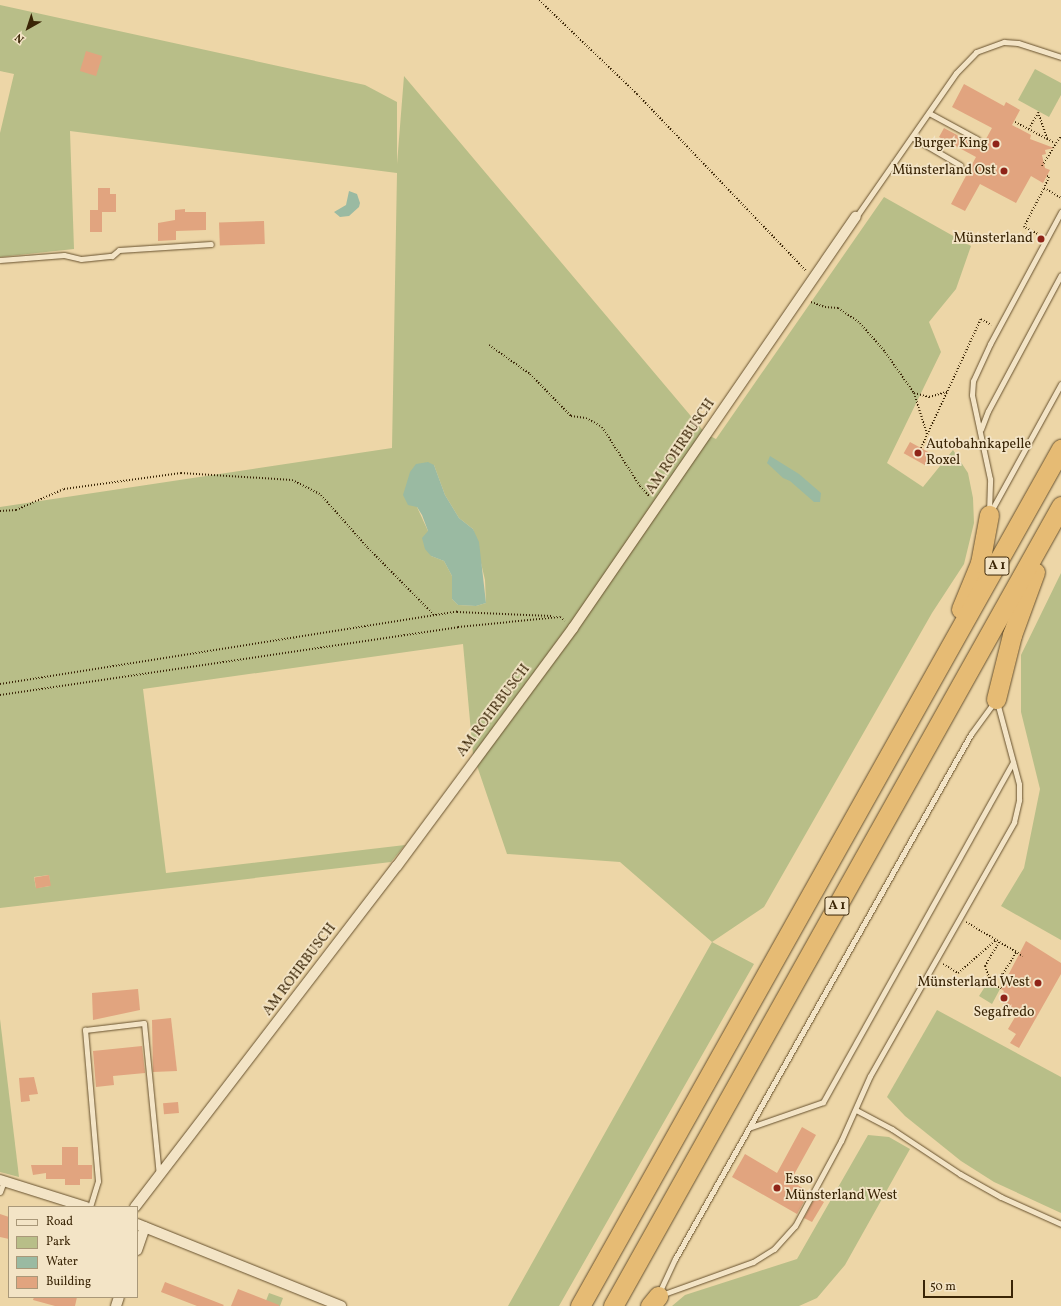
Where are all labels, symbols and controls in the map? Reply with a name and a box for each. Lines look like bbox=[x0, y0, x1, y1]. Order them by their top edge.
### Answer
north arrow bbox=[8, 8, 48, 48]
text: N bbox=[12, 29, 28, 46]
place label: Burger King bbox=[914, 136, 988, 152]
marker: Burger King bbox=[991, 139, 1001, 149]
place label: Münsterland Ost bbox=[892, 163, 996, 179]
marker: Münsterland Ost bbox=[999, 166, 1009, 176]
place label: Münsterland bbox=[953, 231, 1033, 247]
marker: Münsterland bbox=[1036, 234, 1046, 244]
street label: AM ROHRBUSCH bbox=[643, 396, 719, 498]
place label: Autobahnkapelle Roxel bbox=[926, 437, 1031, 470]
marker: Autobahnkapelle Roxel bbox=[913, 448, 923, 458]
road number: A 1 bbox=[984, 555, 1010, 577]
street label: AM ROHRBUSCH bbox=[454, 662, 534, 760]
road number: A 1 bbox=[824, 895, 850, 917]
street label: AM ROHRBUSCH bbox=[260, 921, 340, 1019]
place label: Münsterland West bbox=[917, 975, 1030, 991]
marker: Münsterland West bbox=[1033, 978, 1043, 988]
marker: Segafredo bbox=[999, 993, 1009, 1003]
place label: Segafredo bbox=[973, 1005, 1035, 1021]
place label: Esso Münsterland West bbox=[785, 1172, 898, 1204]
marker: Esso Münsterland West bbox=[772, 1183, 782, 1193]
legend bbox=[8, 1206, 138, 1298]
text: Road bbox=[46, 1214, 73, 1230]
text: Park bbox=[46, 1234, 71, 1250]
text: Water bbox=[46, 1254, 78, 1270]
scale bar bbox=[925, 1272, 1015, 1298]
text: Building bbox=[46, 1274, 91, 1290]
text: 50 m bbox=[930, 1279, 956, 1295]

